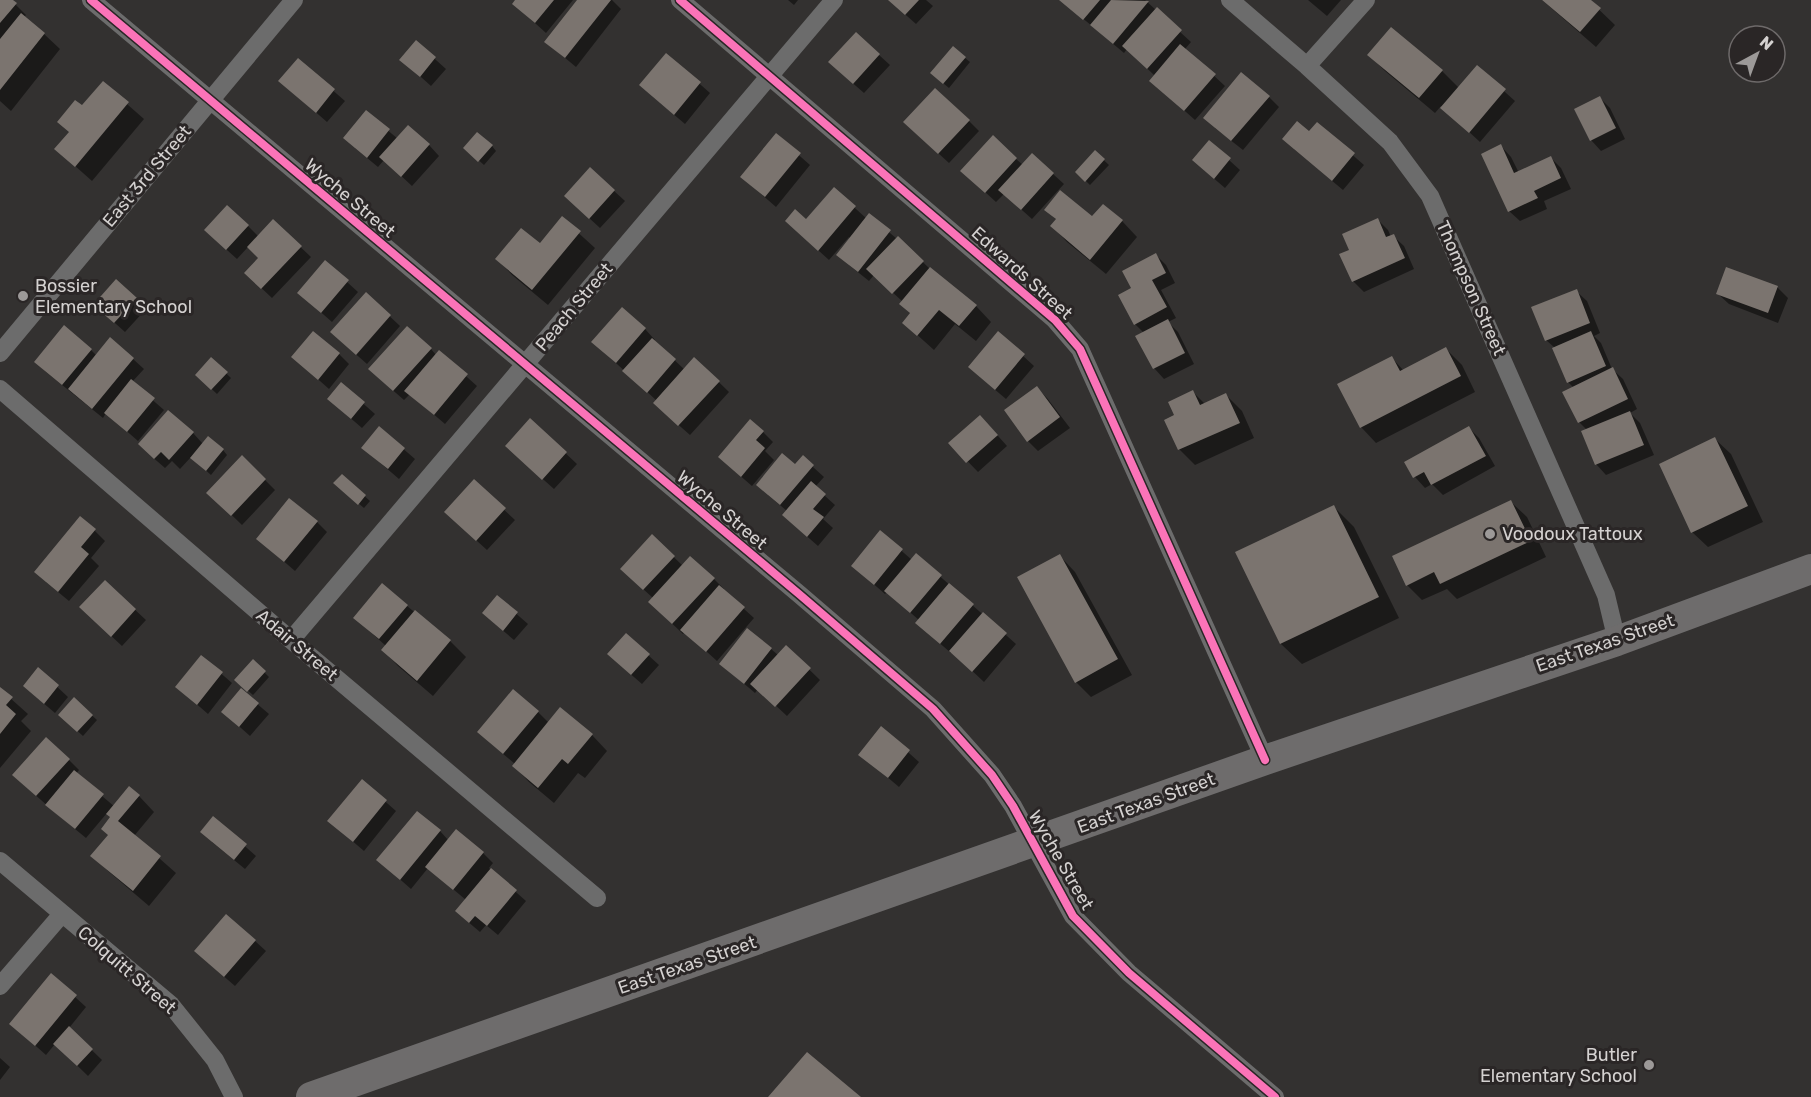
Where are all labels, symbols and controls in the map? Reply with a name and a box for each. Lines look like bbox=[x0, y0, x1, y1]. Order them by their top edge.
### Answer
north arrow bbox=[1727, 24, 1787, 84]
text: N bbox=[1756, 32, 1777, 54]
street label: East 3rd Street bbox=[98, 121, 196, 231]
street label: Wyche Street bbox=[300, 154, 400, 242]
street label: Thompson Street bbox=[1431, 217, 1511, 359]
street label: Edwards Street bbox=[967, 222, 1077, 324]
street label: Peach Street bbox=[531, 258, 617, 356]
place label: Bossier Elementary School bbox=[35, 275, 192, 318]
marker: Bossier Elementary School bbox=[16, 289, 30, 303]
street label: Wyche Street bbox=[672, 466, 772, 554]
place label: Voodoux Tattoux bbox=[1502, 523, 1643, 545]
marker: Voodoux Tattoux bbox=[1483, 527, 1497, 541]
street label: Adair Street bbox=[252, 604, 342, 686]
street label: East Texas Street bbox=[1533, 609, 1677, 677]
street label: East Texas Street bbox=[1074, 768, 1218, 838]
street label: Wyche Street bbox=[1024, 806, 1098, 914]
street label: Colquitt Street bbox=[73, 921, 181, 1019]
street label: East Texas Street bbox=[615, 931, 759, 999]
place label: Butler Elementary School bbox=[1480, 1044, 1637, 1087]
marker: Butler Elementary School bbox=[1642, 1058, 1656, 1072]

